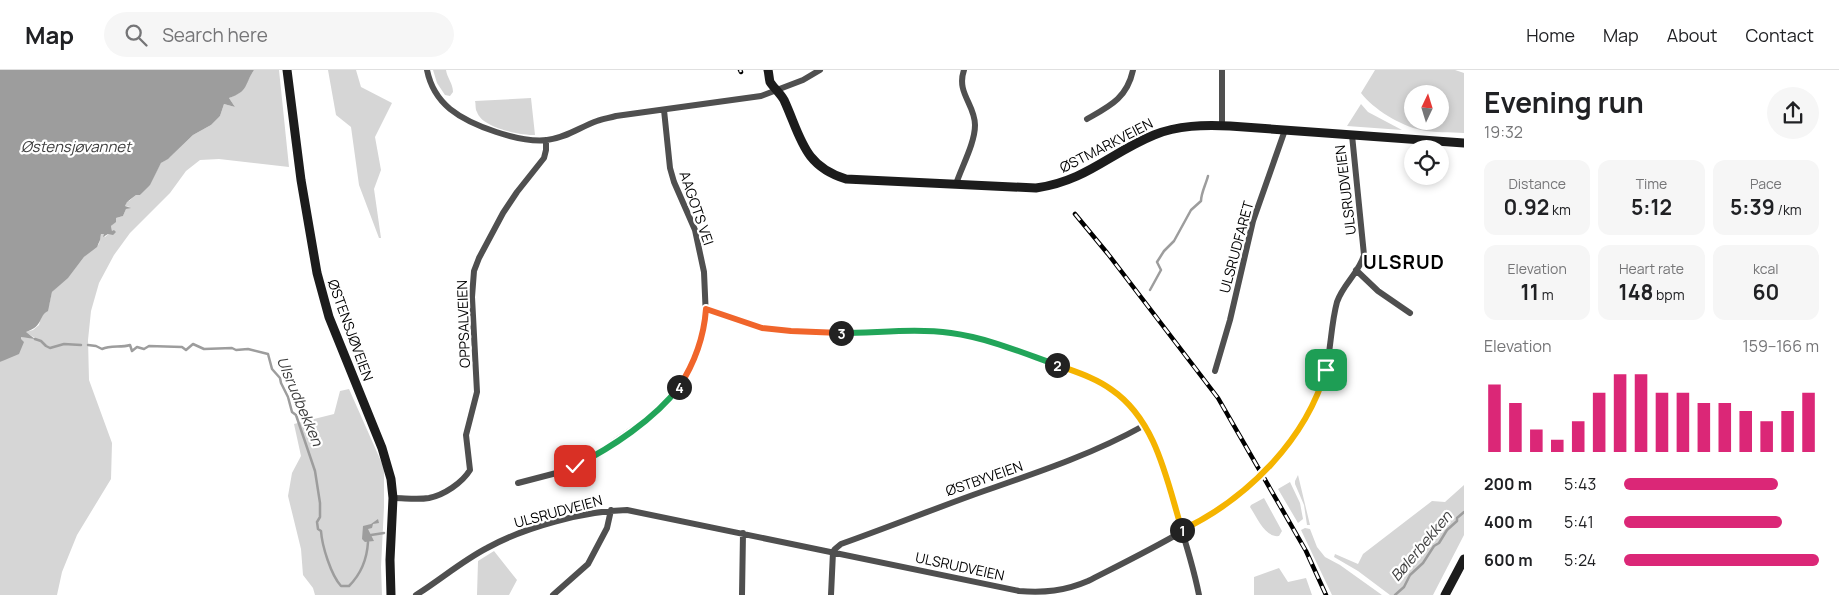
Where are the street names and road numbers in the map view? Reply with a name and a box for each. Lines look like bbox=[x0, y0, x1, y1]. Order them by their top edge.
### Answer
street label: ØSTMARKVEIEN bbox=[1056, 113, 1156, 177]
street label: ULSRUDVEIEN bbox=[1330, 144, 1360, 236]
street label: AAGOTS VEI bbox=[675, 168, 719, 248]
street label: ULSRUDFARET bbox=[1215, 198, 1258, 295]
street label: ØSTENSJØVEIEN bbox=[324, 277, 378, 383]
street label: OPPSALVEIEN bbox=[452, 280, 474, 368]
street label: ØSTBYVEIEN bbox=[943, 456, 1025, 500]
street label: ULSRUDVEIEN bbox=[512, 490, 604, 532]
street label: ULSRUDVEIEN bbox=[914, 547, 1006, 585]

